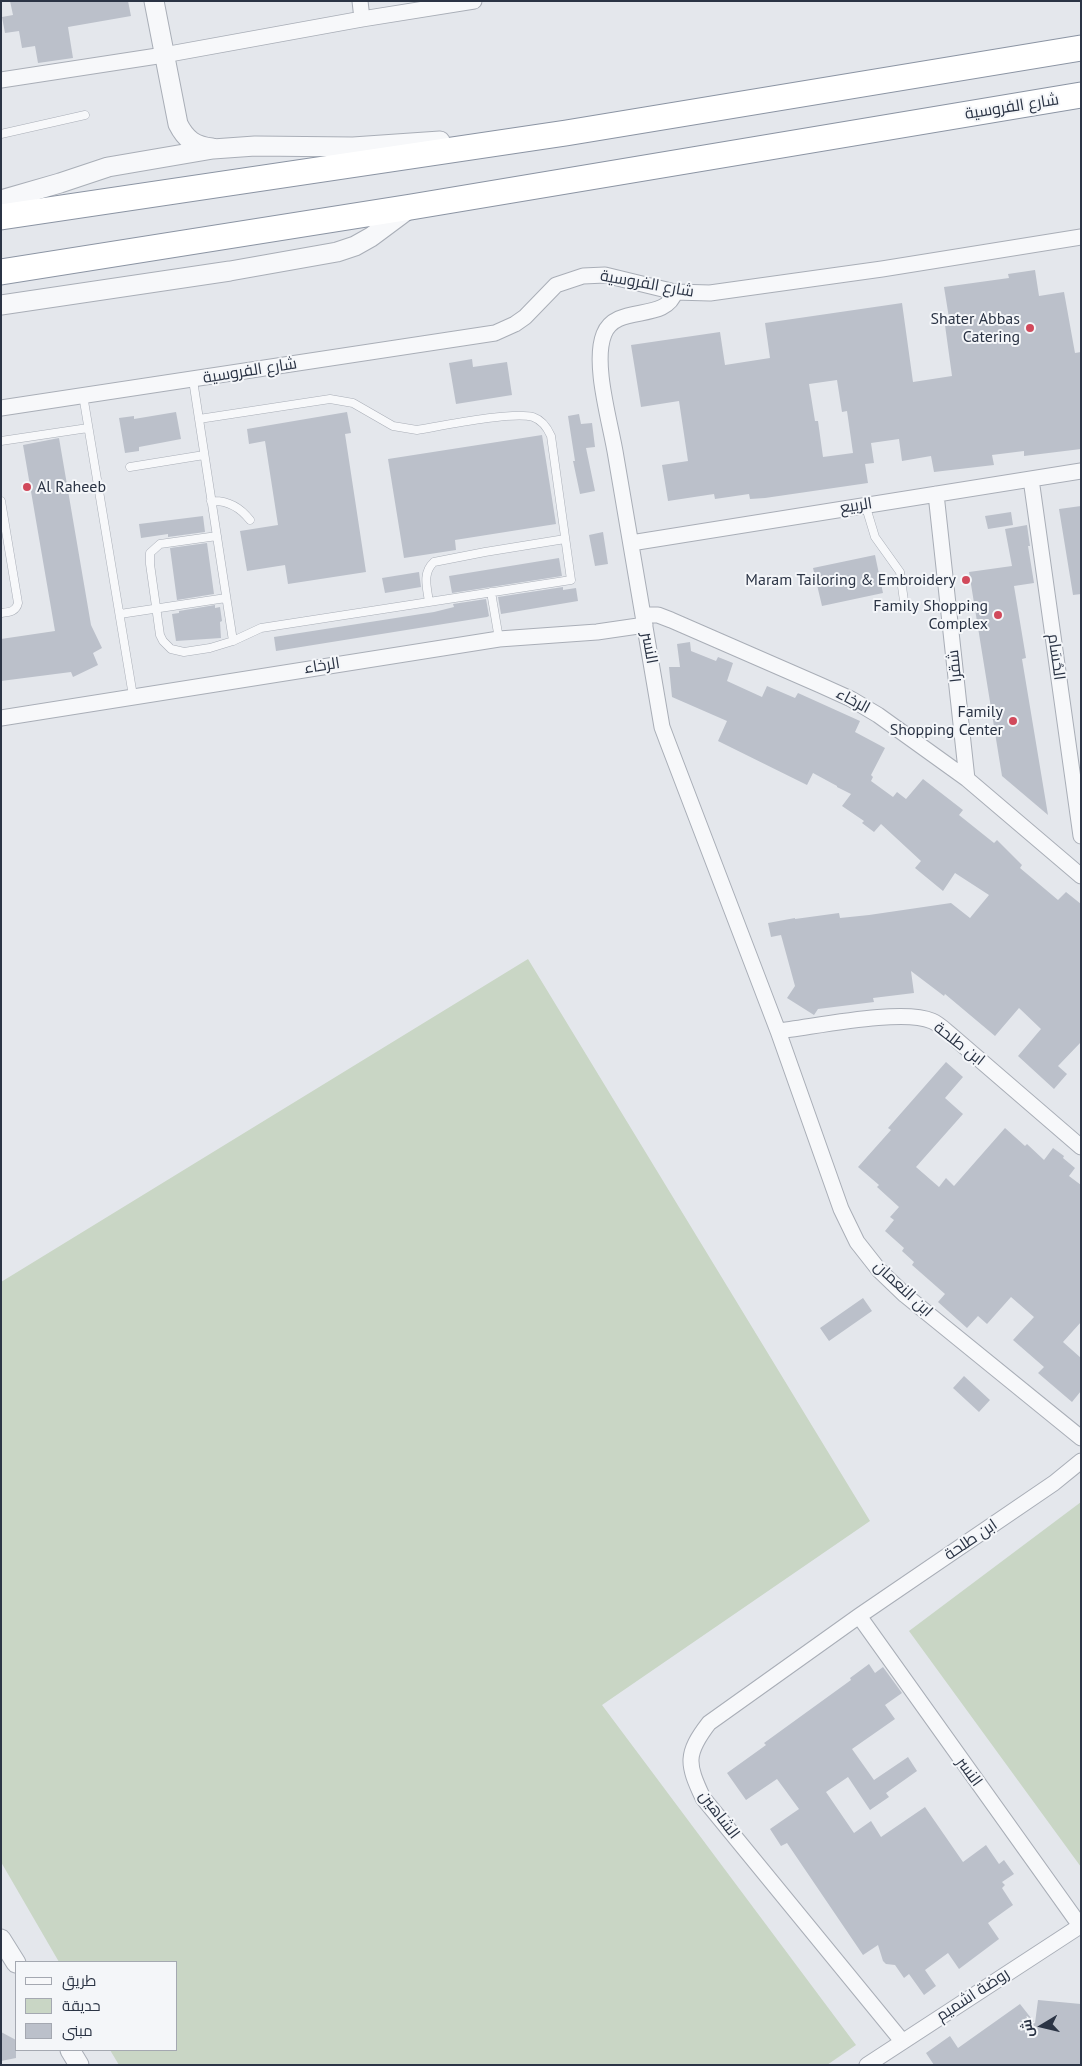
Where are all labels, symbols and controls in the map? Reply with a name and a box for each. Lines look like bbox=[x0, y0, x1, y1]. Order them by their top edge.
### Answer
street label: شارع الفروسية bbox=[964, 90, 1060, 124]
street label: شارع الفروسية bbox=[599, 266, 695, 302]
place label: Shater Abbas Catering bbox=[930, 309, 1020, 347]
marker: Shater Abbas Catering bbox=[1024, 322, 1036, 334]
street label: شارع الفروسية bbox=[202, 354, 298, 388]
place label: Al Raheeb bbox=[37, 477, 106, 497]
marker: Al Raheeb bbox=[21, 481, 33, 493]
street label: الربيع bbox=[838, 494, 874, 518]
place label: Maram Tailoring & Embroidery bbox=[745, 570, 956, 590]
marker: Maram Tailoring & Embroidery bbox=[960, 574, 972, 586]
place label: Family Shopping Complex bbox=[873, 596, 988, 634]
marker: Family Shopping Complex bbox=[992, 609, 1004, 621]
street label: النسر bbox=[637, 631, 661, 665]
street label: الحُسَام bbox=[1043, 632, 1069, 682]
street label: شقرا bbox=[944, 649, 966, 683]
street label: الرخاء bbox=[303, 654, 341, 678]
street label: الرخاء bbox=[833, 684, 873, 718]
place label: Family Shopping Center bbox=[890, 702, 1003, 740]
marker: Family Shopping Center bbox=[1007, 715, 1019, 727]
street label: ابن طلحة bbox=[930, 1018, 988, 1070]
street label: ابن النعمان bbox=[869, 1257, 937, 1321]
street label: ابن طلحة bbox=[941, 1515, 1001, 1565]
street label: النسر bbox=[952, 1754, 986, 1790]
street label: الشاهين bbox=[695, 1787, 743, 1843]
legend bbox=[15, 1961, 178, 2051]
street label: روضة اشميم bbox=[933, 1964, 1013, 2026]
text: طريق bbox=[62, 1971, 96, 1990]
text: حديقة bbox=[62, 1996, 101, 2015]
north arrow bbox=[1017, 2001, 1067, 2051]
text: ش bbox=[1017, 2018, 1037, 2039]
text: مبنى bbox=[62, 2021, 93, 2040]

